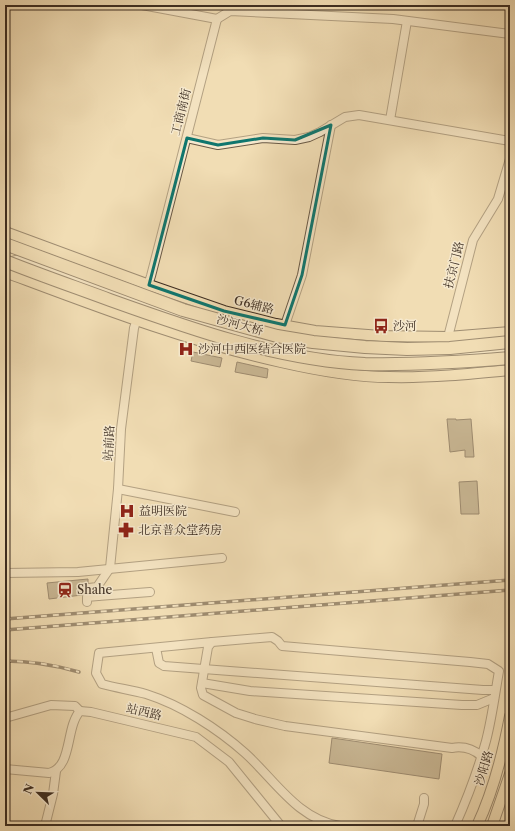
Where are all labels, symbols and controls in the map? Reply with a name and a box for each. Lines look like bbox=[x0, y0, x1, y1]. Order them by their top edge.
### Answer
street label: 工商南街 bbox=[167, 86, 194, 137]
street label: 扶京门路 bbox=[440, 240, 467, 290]
street label: G6辅路 bbox=[233, 292, 276, 317]
street label: 沙河大桥 bbox=[215, 311, 265, 338]
bus stop icon: 沙河 bbox=[372, 317, 390, 335]
place label: 沙河 bbox=[393, 318, 417, 333]
hospital icon: 沙河中西医结合医院 bbox=[177, 340, 195, 358]
place label: 沙河中西医结合医院 bbox=[198, 341, 306, 356]
street label: 站前路 bbox=[100, 425, 117, 461]
hospital icon: 益明医院 bbox=[118, 502, 136, 520]
place label: 益明医院 bbox=[139, 503, 187, 518]
pharmacy icon: 北京普众堂药房 bbox=[117, 521, 135, 539]
place label: 北京普众堂药房 bbox=[138, 522, 222, 537]
station icon: Shahe bbox=[56, 581, 74, 599]
place label: Shahe bbox=[77, 582, 113, 597]
street label: 站西路 bbox=[125, 700, 163, 723]
street label: 沙阳路 bbox=[471, 748, 496, 787]
north arrow bbox=[18, 773, 58, 813]
text: N bbox=[20, 782, 37, 796]

